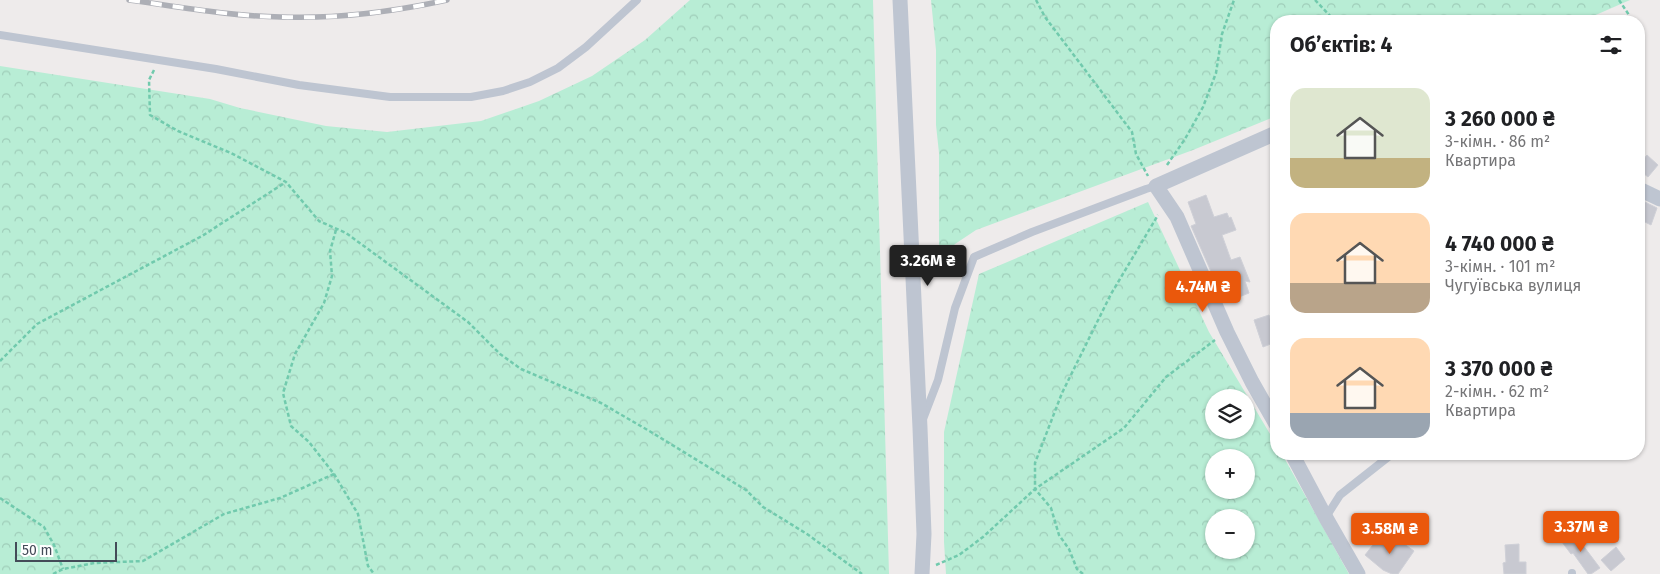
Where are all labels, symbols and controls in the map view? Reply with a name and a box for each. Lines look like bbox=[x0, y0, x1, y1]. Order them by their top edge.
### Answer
icon: filters bbox=[1597, 31, 1625, 59]
text: Об’єктів: 4 bbox=[1290, 32, 1392, 58]
text: 3 260 000 ₴ bbox=[1445, 106, 1555, 132]
icon: home bbox=[1330, 108, 1390, 168]
text: 3-кімн. · 86 m² bbox=[1445, 132, 1550, 151]
text: Квартира bbox=[1445, 151, 1516, 170]
text: 4 740 000 ₴ bbox=[1445, 231, 1554, 257]
icon: home bbox=[1330, 233, 1390, 293]
pin: 3.26M ₴ bbox=[882, 244, 974, 287]
text: 3.26M ₴ bbox=[900, 251, 956, 270]
text: 3-кімн. · 101 m² bbox=[1445, 257, 1555, 276]
pin: 4.74M ₴ bbox=[1157, 270, 1249, 313]
text: Чугуївська вулиця bbox=[1445, 276, 1581, 295]
text: 4.74M ₴ bbox=[1176, 277, 1230, 296]
text: 3 370 000 ₴ bbox=[1445, 356, 1552, 382]
icon: home bbox=[1330, 358, 1390, 418]
text: 2-кімн. · 62 m² bbox=[1445, 382, 1549, 401]
map controls bbox=[1205, 389, 1255, 559]
button: layers bbox=[1205, 389, 1255, 439]
text: Квартира bbox=[1445, 401, 1516, 420]
button: + bbox=[1205, 449, 1255, 499]
button: − bbox=[1205, 509, 1255, 559]
pin: 3.37M ₴ bbox=[1535, 510, 1627, 553]
pin: 3.58M ₴ bbox=[1344, 512, 1436, 555]
text: 3.37M ₴ bbox=[1554, 517, 1608, 536]
text: 3.58M ₴ bbox=[1362, 519, 1418, 538]
scale bar bbox=[15, 539, 118, 562]
text: 50 m bbox=[22, 542, 53, 559]

